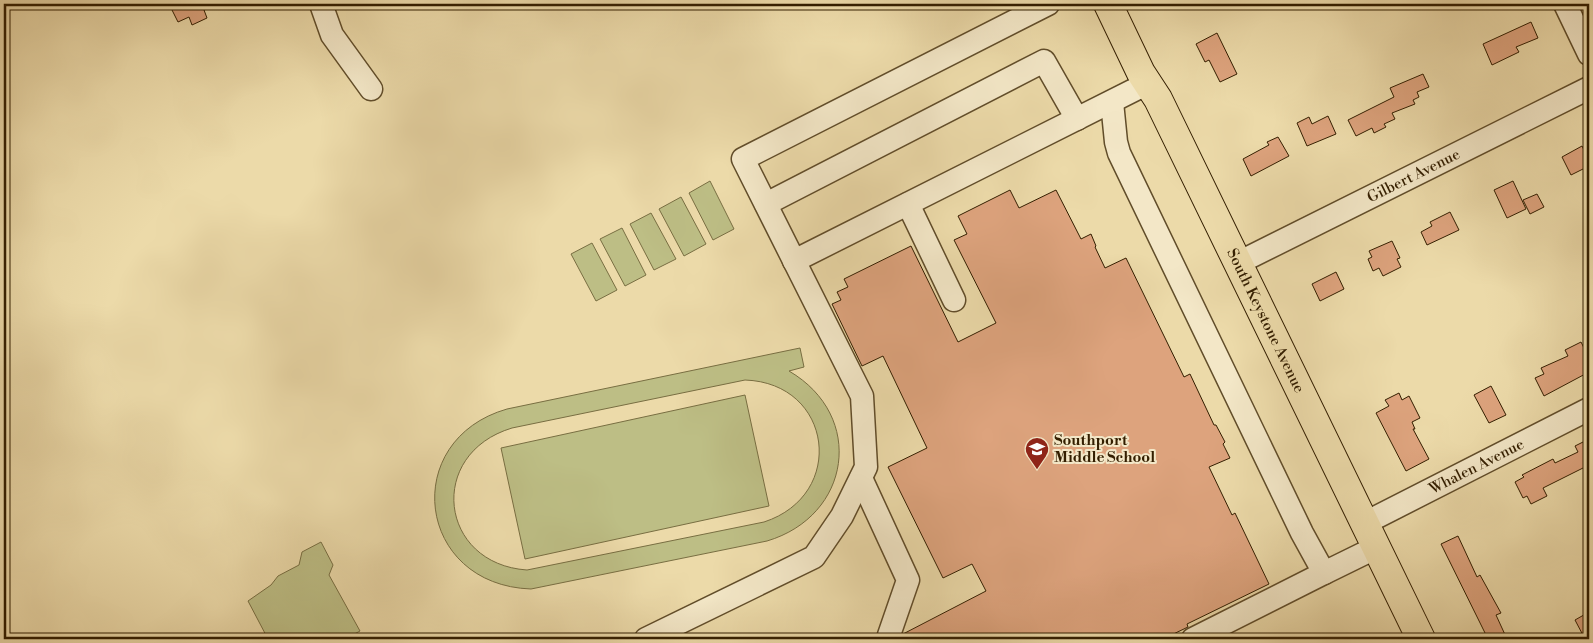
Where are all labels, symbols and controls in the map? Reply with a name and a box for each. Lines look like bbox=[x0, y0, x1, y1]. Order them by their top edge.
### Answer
street label: Gilbert Avenue bbox=[1364, 144, 1463, 207]
street label: South Keystone Avenue bbox=[1223, 245, 1309, 396]
place label: Southport Middle School bbox=[1054, 431, 1155, 467]
street label: Whalen Avenue bbox=[1425, 434, 1527, 499]
school or university icon: Southport Middle School bbox=[1024, 436, 1050, 470]

